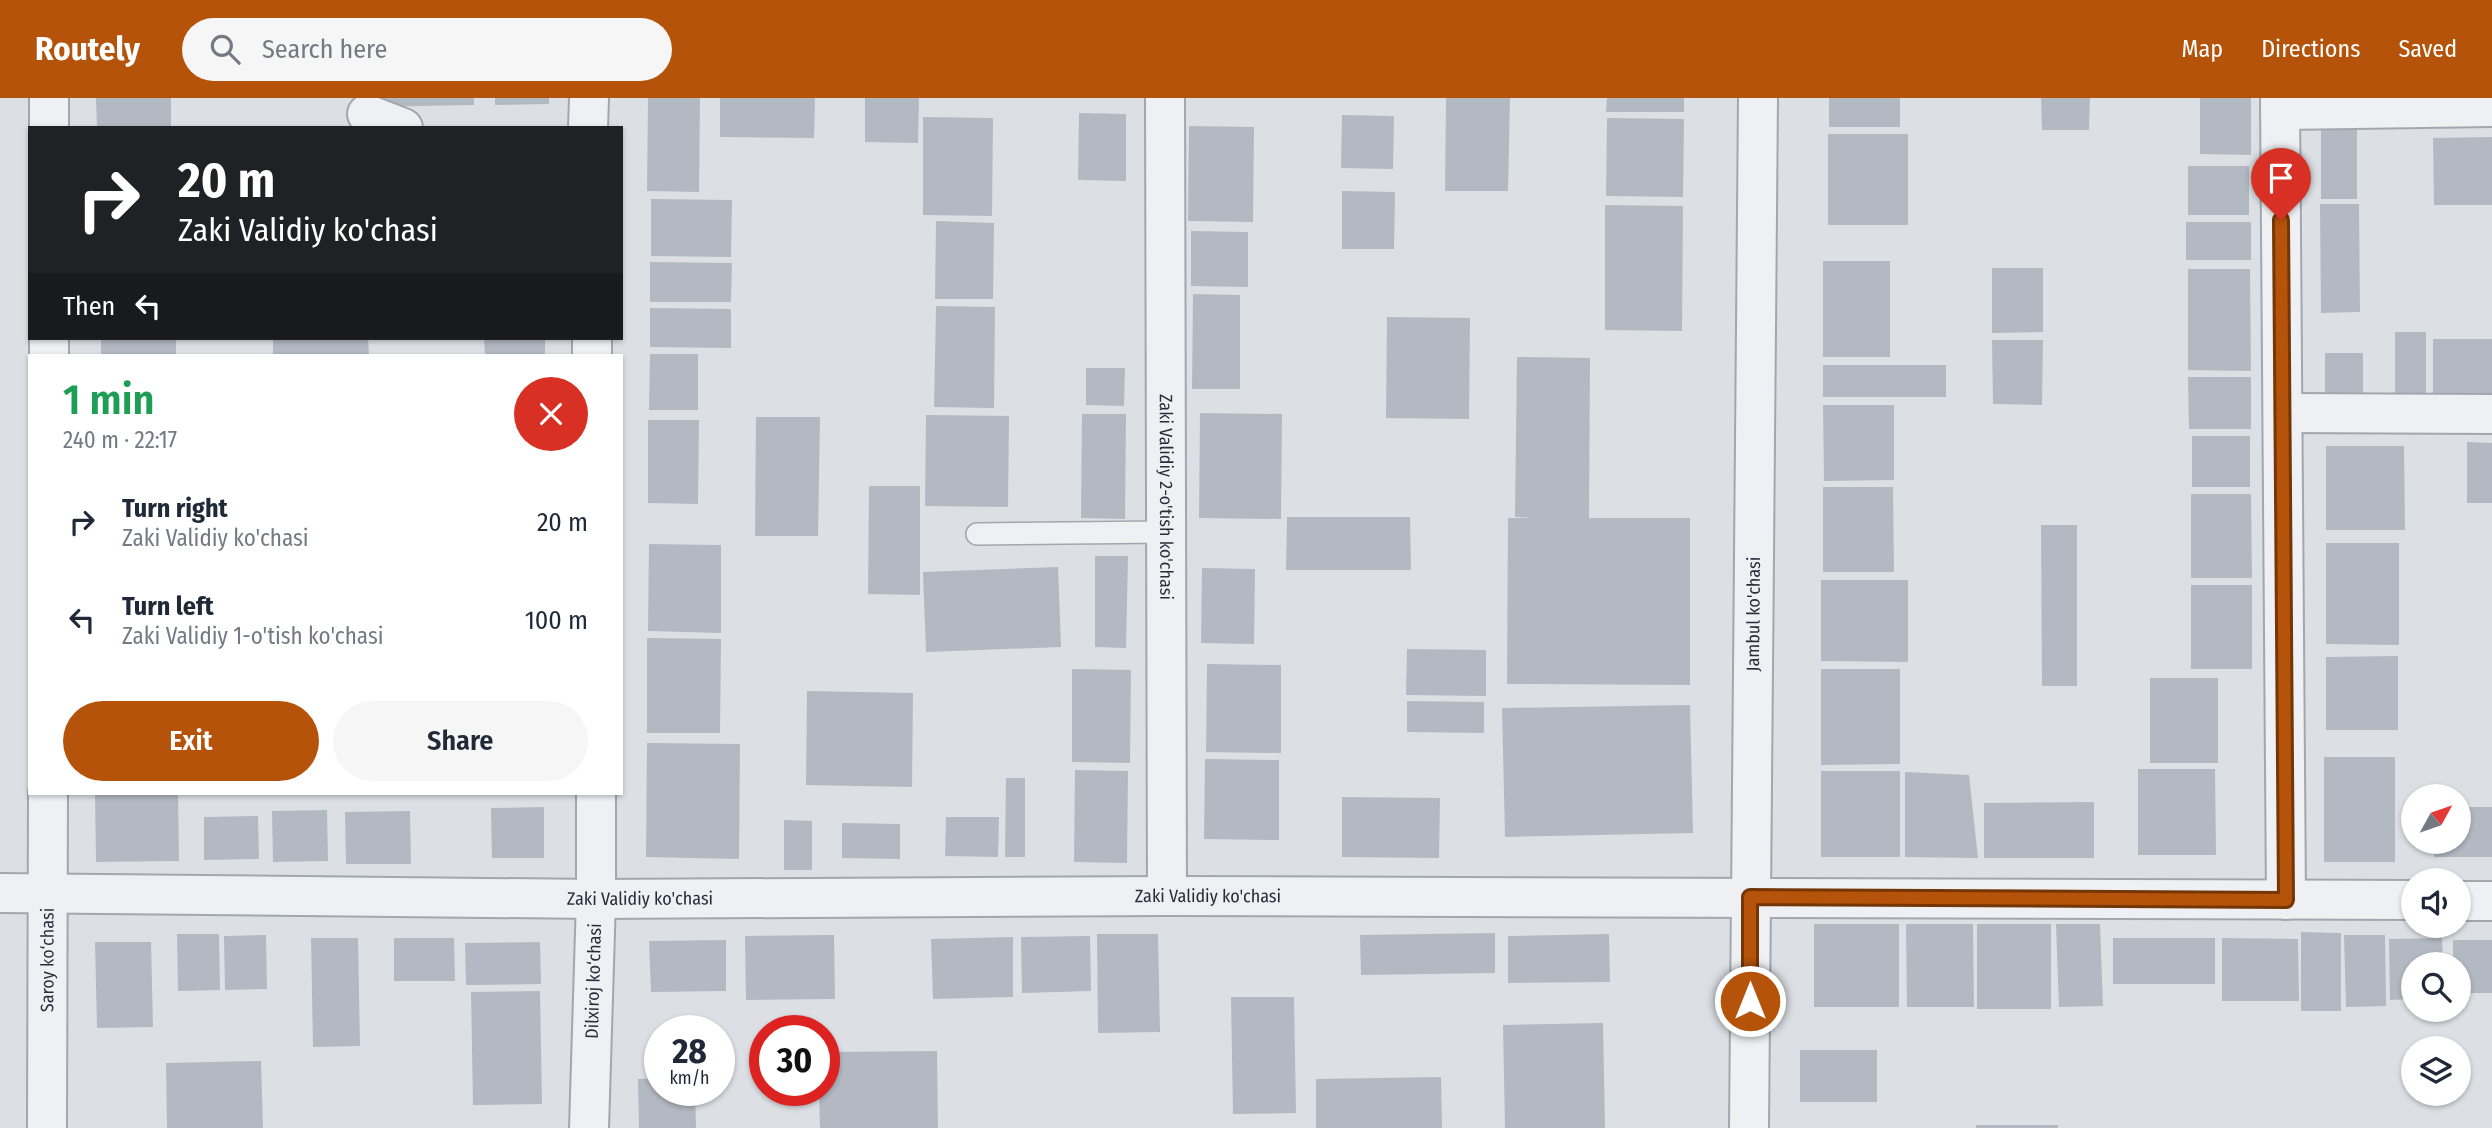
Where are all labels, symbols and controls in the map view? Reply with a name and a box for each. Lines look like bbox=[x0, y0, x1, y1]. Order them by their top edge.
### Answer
search box bbox=[182, 18, 672, 81]
text: Routely bbox=[35, 29, 140, 69]
icon: search bbox=[206, 30, 244, 68]
text: Search here bbox=[262, 34, 387, 65]
text: Map bbox=[2182, 35, 2223, 63]
text: Directions bbox=[2261, 35, 2360, 63]
text: Saved bbox=[2398, 35, 2457, 63]
pin bbox=[2251, 148, 2311, 220]
text: 20 m bbox=[178, 151, 275, 210]
icon: right bbox=[63, 154, 154, 245]
icon: arrive bbox=[2262, 159, 2300, 197]
text: Zaki Validiy ko'chasi bbox=[178, 211, 438, 249]
icon: left bbox=[129, 287, 167, 325]
text: Then bbox=[63, 291, 115, 322]
text: 1 min bbox=[63, 375, 154, 425]
button: close bbox=[514, 377, 588, 451]
street label: Zaki Validiy 2-o'tish ko'chasi bbox=[1155, 394, 1177, 600]
text: 240 m · 22:17 bbox=[63, 426, 177, 454]
text: Turn right bbox=[122, 493, 228, 524]
icon: right bbox=[63, 503, 101, 541]
text: 20 m bbox=[537, 507, 588, 538]
text: Zaki Validiy ko'chasi bbox=[122, 524, 309, 552]
street label: Jambul ko'chasi bbox=[1742, 557, 1765, 671]
text: Turn left bbox=[122, 591, 214, 622]
icon: left bbox=[63, 601, 101, 639]
text: 100 m bbox=[525, 605, 588, 636]
text: Zaki Validiy 1-o'tish ko'chasi bbox=[122, 622, 384, 650]
button: Exit bbox=[63, 701, 319, 781]
button: Share bbox=[333, 701, 588, 781]
north arrow bbox=[2401, 784, 2471, 854]
map controls bbox=[2401, 784, 2471, 1106]
button: sound bbox=[2401, 868, 2471, 938]
street label: Zaki Validiy ko'chasi bbox=[1135, 885, 1281, 907]
street label: Zaki Validiy ko'chasi bbox=[567, 887, 713, 910]
street label: Saroy ko‘chasi bbox=[36, 908, 59, 1012]
street label: Dilxiroj ko‘chasi bbox=[581, 923, 606, 1039]
button: search bbox=[2401, 952, 2471, 1022]
position arrow bbox=[1713, 964, 1787, 1038]
speed limit sign: 30 bbox=[749, 1015, 840, 1106]
text: 28 bbox=[672, 1030, 707, 1072]
button: layers bbox=[2401, 1036, 2471, 1106]
text: km/h bbox=[669, 1067, 710, 1089]

